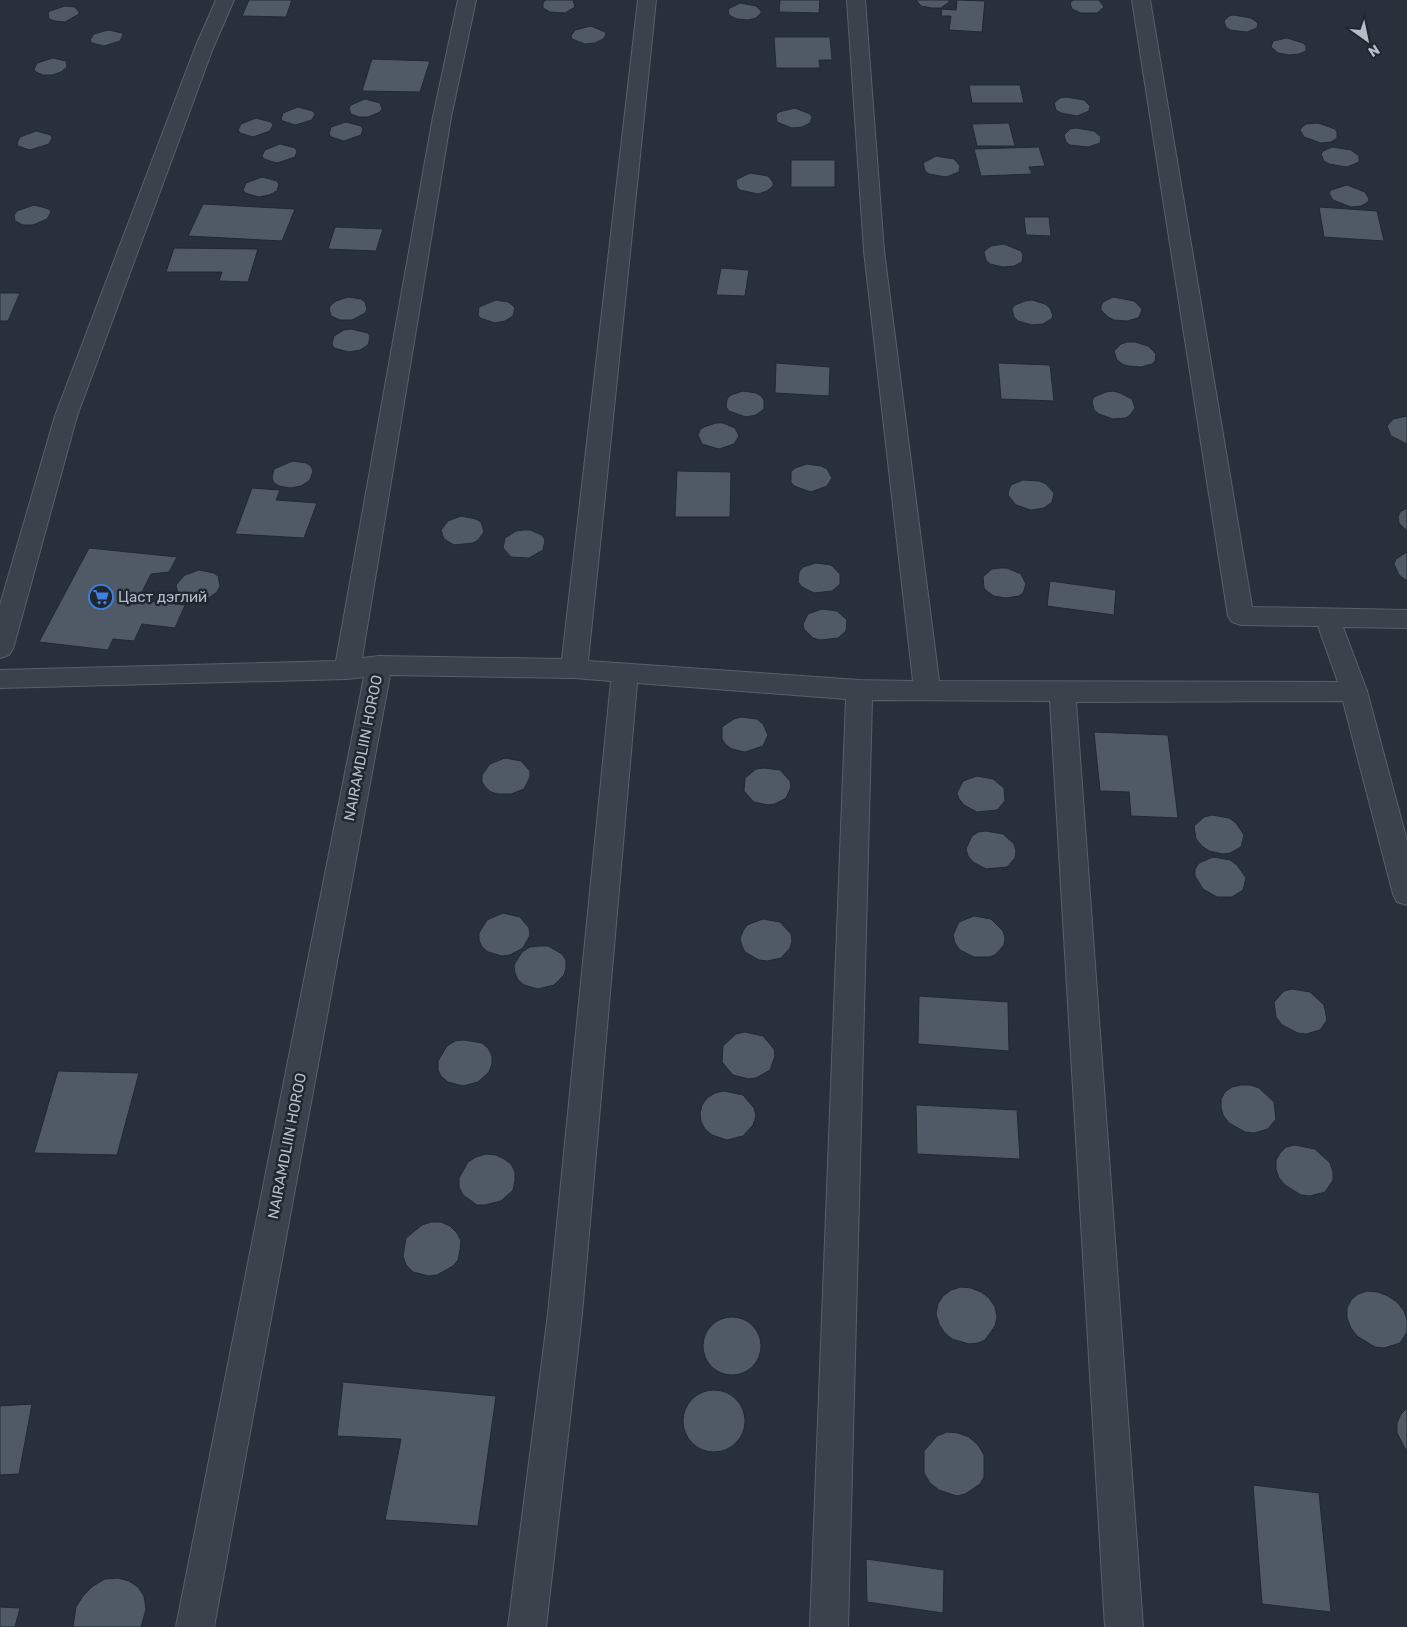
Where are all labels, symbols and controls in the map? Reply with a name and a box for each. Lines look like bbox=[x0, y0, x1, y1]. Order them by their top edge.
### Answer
north arrow bbox=[1342, 15, 1392, 65]
text: N bbox=[1365, 41, 1383, 60]
supermarket icon: Цаст дэглий bbox=[88, 584, 114, 610]
place label: Цаст дэглий bbox=[118, 588, 207, 606]
street label: NAIRAMDLIIN HOROO bbox=[340, 673, 386, 823]
street label: NAIRAMDLIIN HOROO bbox=[264, 1071, 310, 1221]

